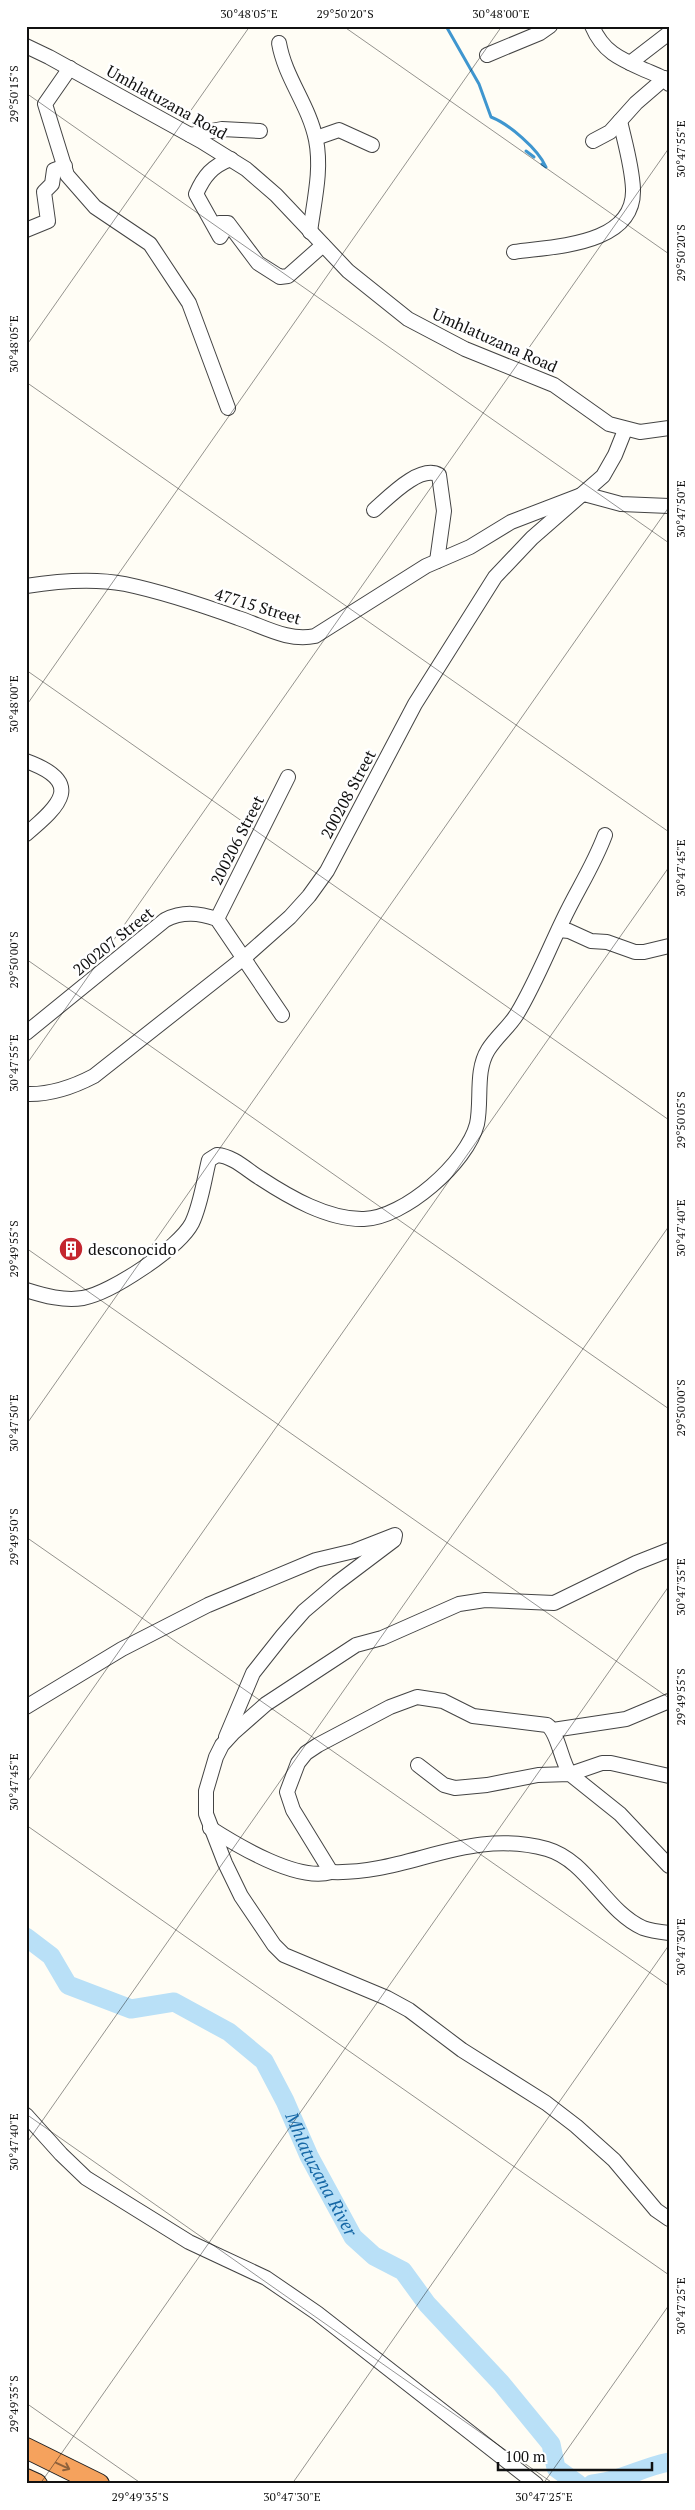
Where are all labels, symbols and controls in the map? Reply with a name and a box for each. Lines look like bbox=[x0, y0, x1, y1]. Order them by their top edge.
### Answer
text: 30°48'05"E bbox=[220, 6, 278, 21]
text: 29°50'20"S bbox=[316, 6, 374, 21]
text: 30°48'00"E bbox=[472, 6, 530, 21]
street label: Umhlatuzana Road bbox=[103, 60, 231, 144]
text: 29°50'15"S bbox=[6, 65, 21, 123]
text: 30°47'55"E bbox=[673, 120, 688, 178]
text: 29°50'20"S bbox=[673, 224, 688, 282]
street label: Umhlatuzana Road bbox=[429, 302, 561, 378]
text: 30°48'05"E bbox=[6, 315, 21, 373]
text: 30°47'50"E bbox=[673, 480, 688, 538]
street label: 47715 Street bbox=[212, 582, 304, 630]
text: 30°48'00"E bbox=[6, 675, 21, 733]
street label: 200208 Street bbox=[315, 746, 381, 842]
street label: 200206 Street bbox=[205, 791, 269, 889]
text: 30°47'45"E bbox=[673, 839, 688, 897]
street label: 200207 Street bbox=[68, 902, 158, 980]
text: 29°50'00"S bbox=[6, 931, 21, 989]
text: 30°47'55"E bbox=[6, 1034, 21, 1092]
text: 29°50'05"S bbox=[673, 1091, 688, 1149]
text: 30°47'40"E bbox=[673, 1199, 688, 1257]
text: 29°49'55"S bbox=[6, 1220, 21, 1278]
building icon: desconocido bbox=[58, 1236, 84, 1262]
place label: desconocido bbox=[88, 1238, 176, 1260]
text: 29°50'00"S bbox=[673, 1379, 688, 1437]
text: 30°47'50"E bbox=[6, 1394, 21, 1452]
text: 29°49'50"S bbox=[6, 1508, 21, 1566]
text: 30°47'35"E bbox=[673, 1558, 688, 1616]
text: 29°49'55"S bbox=[673, 1668, 688, 1726]
text: 30°47'45"E bbox=[6, 1753, 21, 1811]
text: 30°47'30"E bbox=[673, 1918, 688, 1976]
water label: Mhlatuzana River bbox=[280, 2107, 364, 2241]
text: 30°47'40"E bbox=[6, 2113, 21, 2171]
text: 30°47'25"E bbox=[673, 2277, 688, 2335]
text: 29°49'35"S bbox=[6, 2375, 21, 2433]
scale bar bbox=[498, 2440, 651, 2472]
text: 100 m bbox=[505, 2446, 546, 2466]
one-way arrow bbox=[55, 2461, 70, 2471]
text: 29°49'35"S bbox=[111, 2489, 169, 2504]
text: 30°47'30"E bbox=[263, 2489, 321, 2504]
text: 30°47'25"E bbox=[515, 2489, 573, 2504]

